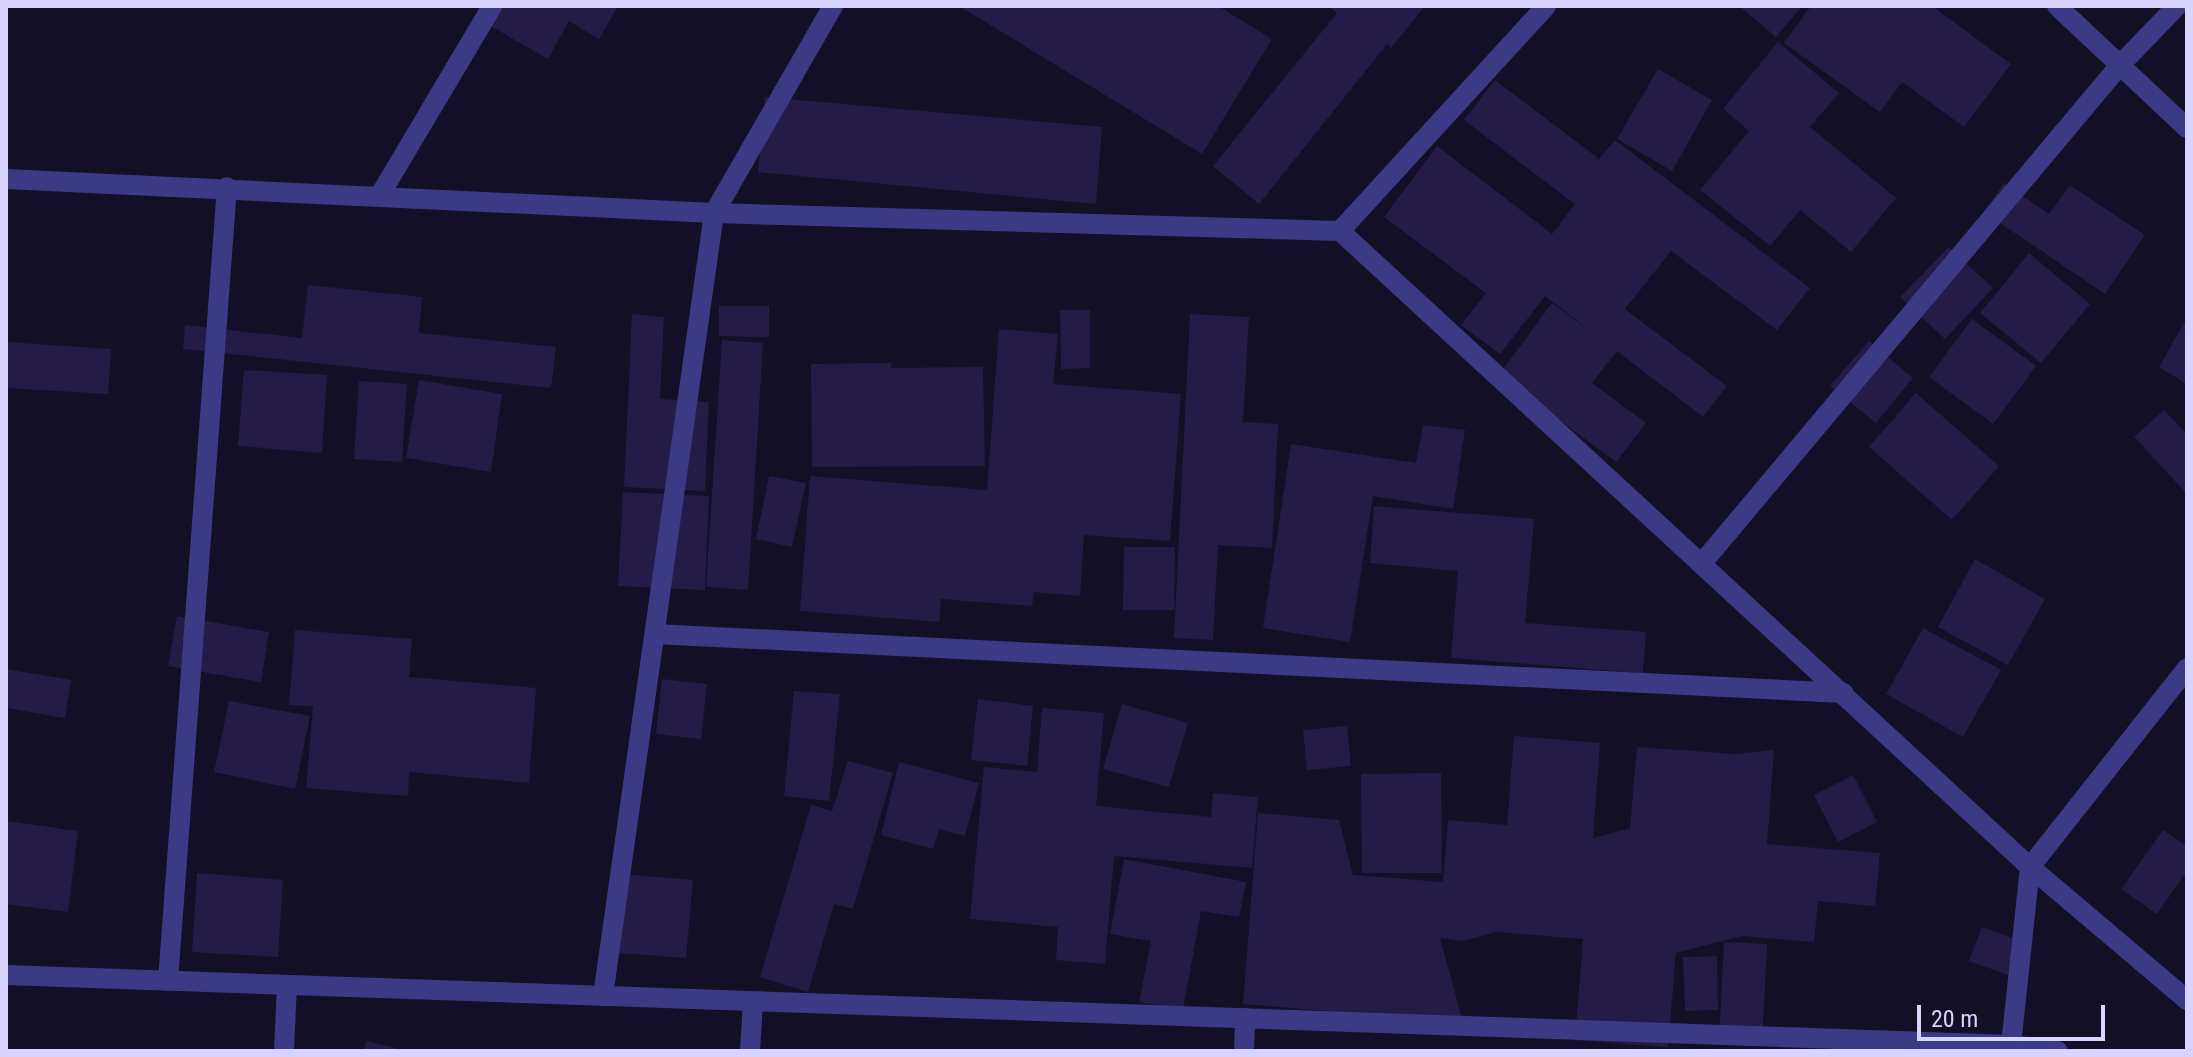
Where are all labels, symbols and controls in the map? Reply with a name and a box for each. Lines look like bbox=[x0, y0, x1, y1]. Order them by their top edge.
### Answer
scale bar bbox=[1921, 989, 2109, 1039]
text: 20 m bbox=[1931, 1005, 1978, 1033]

